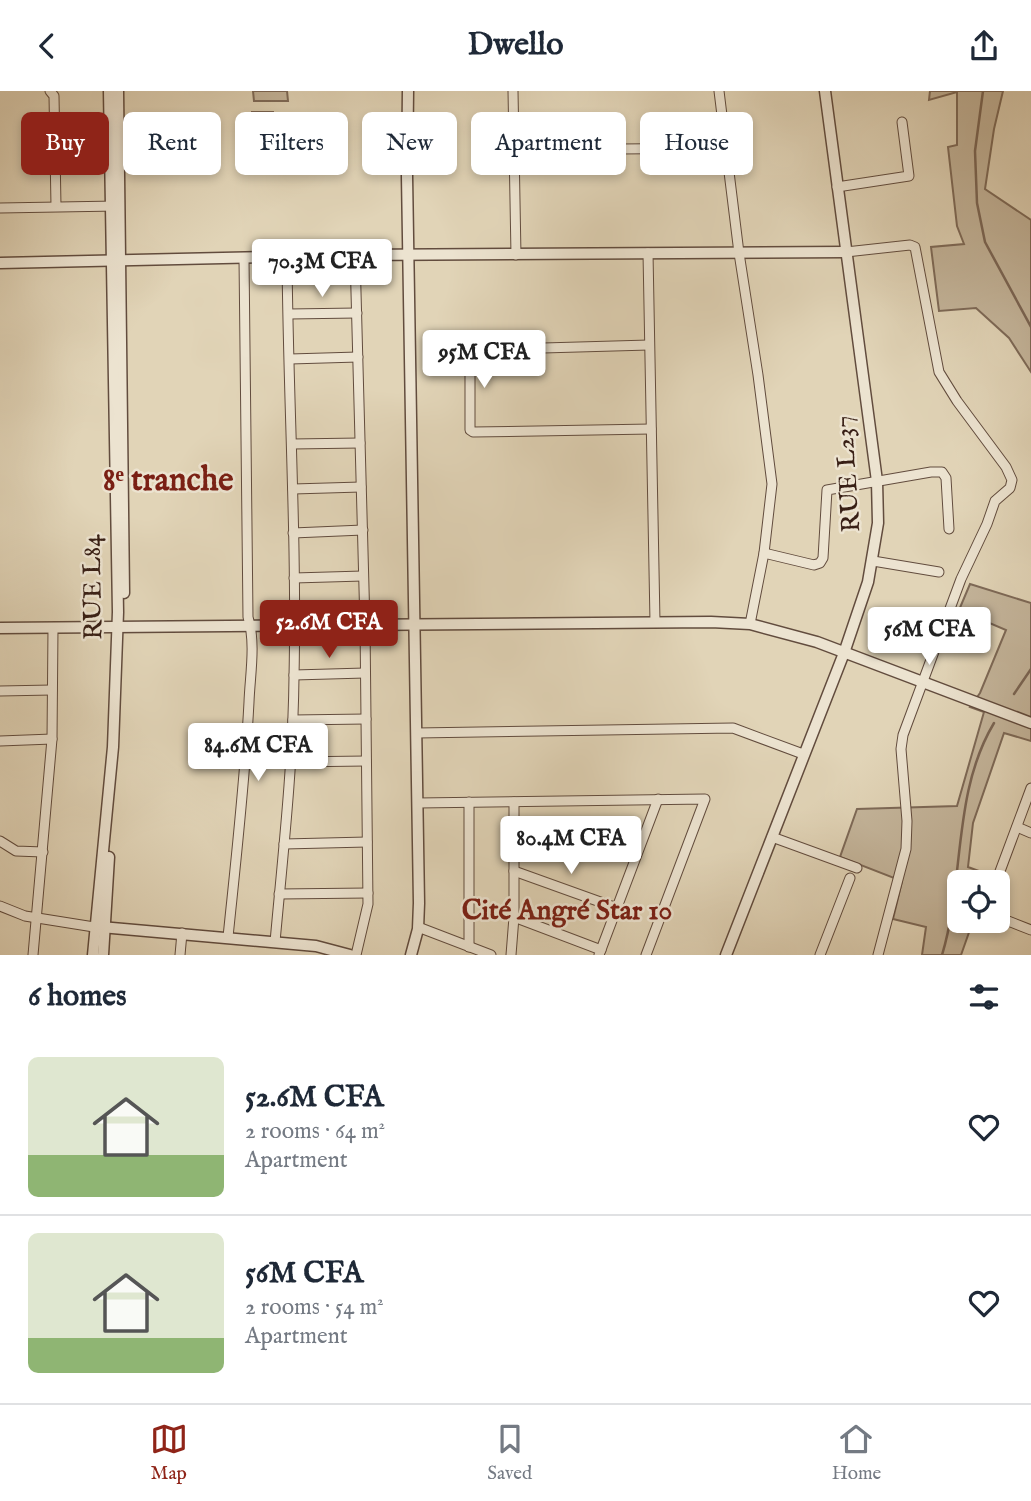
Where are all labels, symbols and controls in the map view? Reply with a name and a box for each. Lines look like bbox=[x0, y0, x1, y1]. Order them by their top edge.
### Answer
text: Dwello bbox=[468, 25, 563, 66]
icon: back bbox=[28, 27, 66, 65]
icon: share bbox=[965, 27, 1003, 65]
chip: Buy bbox=[21, 112, 109, 175]
chip: Rent bbox=[123, 112, 221, 175]
chip: Filters bbox=[235, 112, 348, 175]
chip: New bbox=[362, 112, 457, 175]
chip: Apartment bbox=[471, 112, 626, 175]
chip: House bbox=[640, 112, 753, 175]
pin: 70.3M CFA bbox=[242, 239, 402, 299]
text: 70.3M CFA bbox=[268, 247, 376, 276]
pin: 95M CFA bbox=[419, 331, 549, 390]
text: 95M CFA bbox=[439, 338, 530, 367]
street label: RUE L237 bbox=[827, 414, 869, 534]
district label: 8ᵉ tranche bbox=[103, 460, 233, 502]
street label: RUE L84 bbox=[76, 534, 110, 640]
pin: 52.6M CFA bbox=[249, 601, 409, 660]
pin: 56M CFA bbox=[864, 607, 994, 667]
text: 52.6M CFA bbox=[276, 608, 382, 637]
text: 56M CFA bbox=[884, 615, 974, 644]
pin: 84.6M CFA bbox=[178, 723, 338, 783]
text: 84.6M CFA bbox=[204, 731, 312, 760]
pin: 80.4M CFA bbox=[491, 817, 651, 876]
text: 80.4M CFA bbox=[516, 824, 626, 853]
map controls bbox=[947, 870, 1010, 933]
button: locate bbox=[947, 870, 1010, 933]
district label: Cité Angré Star 10 bbox=[462, 894, 672, 929]
text: 6 homes bbox=[28, 978, 127, 1016]
icon: filters bbox=[965, 978, 1003, 1016]
text: 52.6M CFA bbox=[245, 1079, 384, 1117]
icon: home bbox=[84, 1085, 168, 1169]
icon: heart bbox=[965, 1108, 1003, 1146]
text: 2 rooms · 64 m² bbox=[245, 1117, 385, 1146]
text: Apartment bbox=[245, 1146, 348, 1175]
text: 56M CFA bbox=[245, 1255, 363, 1293]
icon: home bbox=[84, 1261, 168, 1345]
icon: heart bbox=[965, 1284, 1003, 1322]
text: 2 rooms · 54 m² bbox=[245, 1293, 384, 1322]
text: Apartment bbox=[245, 1322, 348, 1351]
tab: Map bbox=[150, 1420, 188, 1486]
tab: Saved bbox=[487, 1420, 532, 1486]
tab: Home bbox=[832, 1420, 881, 1486]

